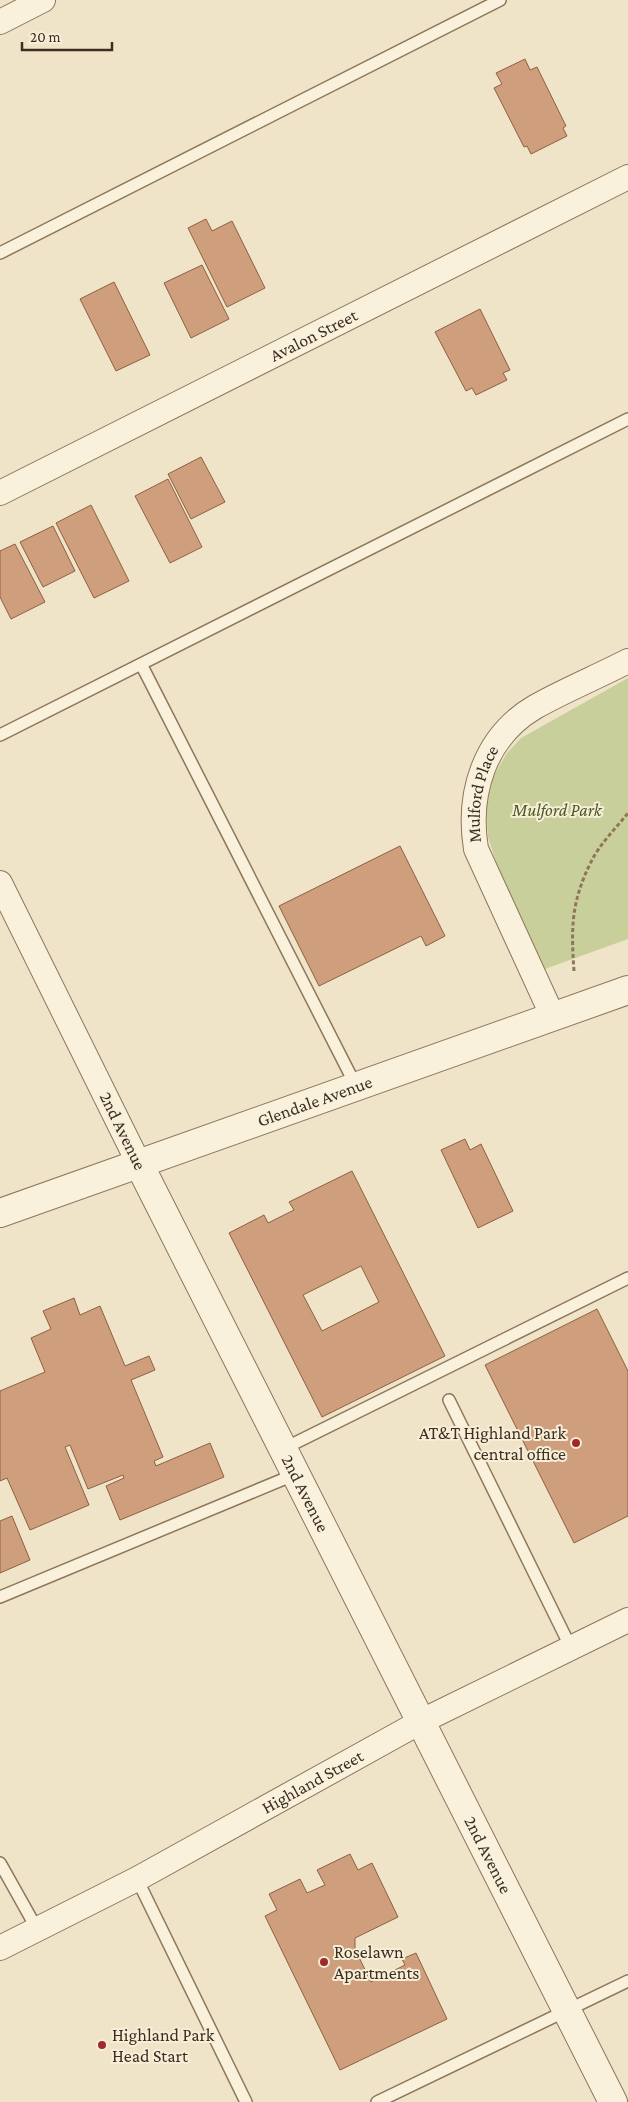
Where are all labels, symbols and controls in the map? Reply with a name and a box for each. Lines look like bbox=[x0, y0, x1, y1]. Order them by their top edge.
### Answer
scale bar bbox=[22, 20, 112, 52]
text: 20 m bbox=[30, 29, 61, 45]
street label: Avalon Street bbox=[266, 304, 362, 366]
street label: Mulford Place bbox=[464, 742, 503, 844]
park label: Mulford Park bbox=[511, 800, 603, 820]
street label: Glendale Avenue bbox=[255, 1072, 375, 1131]
street label: 2nd Avenue bbox=[96, 1089, 150, 1173]
place label: AT&T Highland Park central office bbox=[419, 1423, 566, 1464]
marker: AT&T Highland Park central office bbox=[570, 1437, 582, 1449]
street label: 2nd Avenue bbox=[278, 1451, 333, 1535]
street label: Highland Street bbox=[258, 1745, 367, 1818]
street label: 2nd Avenue bbox=[460, 1813, 516, 1897]
place label: Roselawn Apartments bbox=[334, 1942, 419, 1983]
marker: Roselawn Apartments bbox=[318, 1956, 330, 1968]
place label: Highland Park Head Start bbox=[112, 2025, 215, 2066]
marker: Highland Park Head Start bbox=[96, 2039, 108, 2051]

